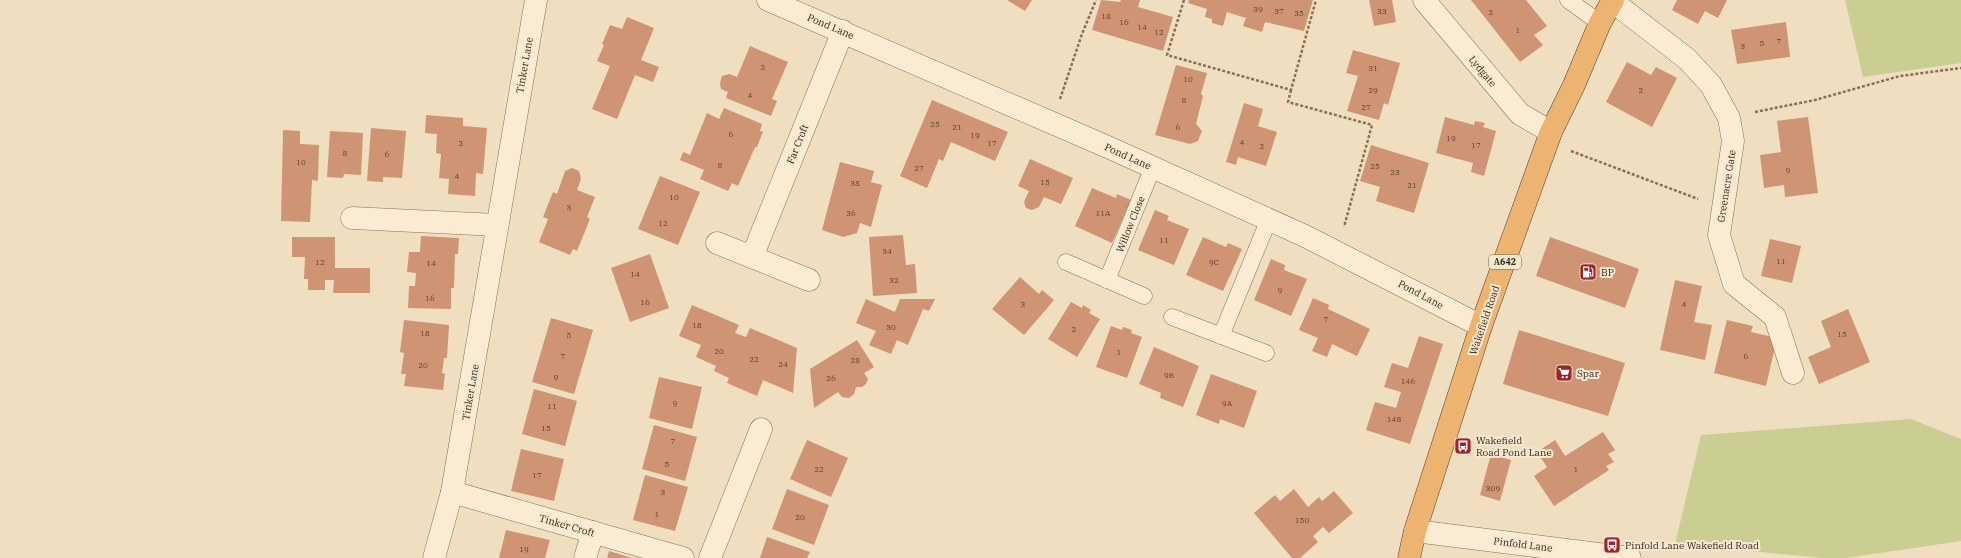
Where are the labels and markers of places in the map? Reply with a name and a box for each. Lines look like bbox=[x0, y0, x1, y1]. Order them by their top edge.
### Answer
fuel station icon: BP bbox=[1578, 262, 1598, 282]
place label: BP bbox=[1601, 266, 1614, 279]
supermarket icon: Spar bbox=[1554, 363, 1574, 383]
place label: Spar bbox=[1577, 367, 1600, 380]
place label: Wakefield Road Pond Lane bbox=[1476, 434, 1552, 459]
bus stop icon: Wakefield Road Pond Lane bbox=[1453, 436, 1473, 456]
bus stop icon: Pinfold Lane Wakefield Road bbox=[1602, 535, 1622, 555]
place label: Pinfold Lane Wakefield Road bbox=[1625, 539, 1759, 552]

